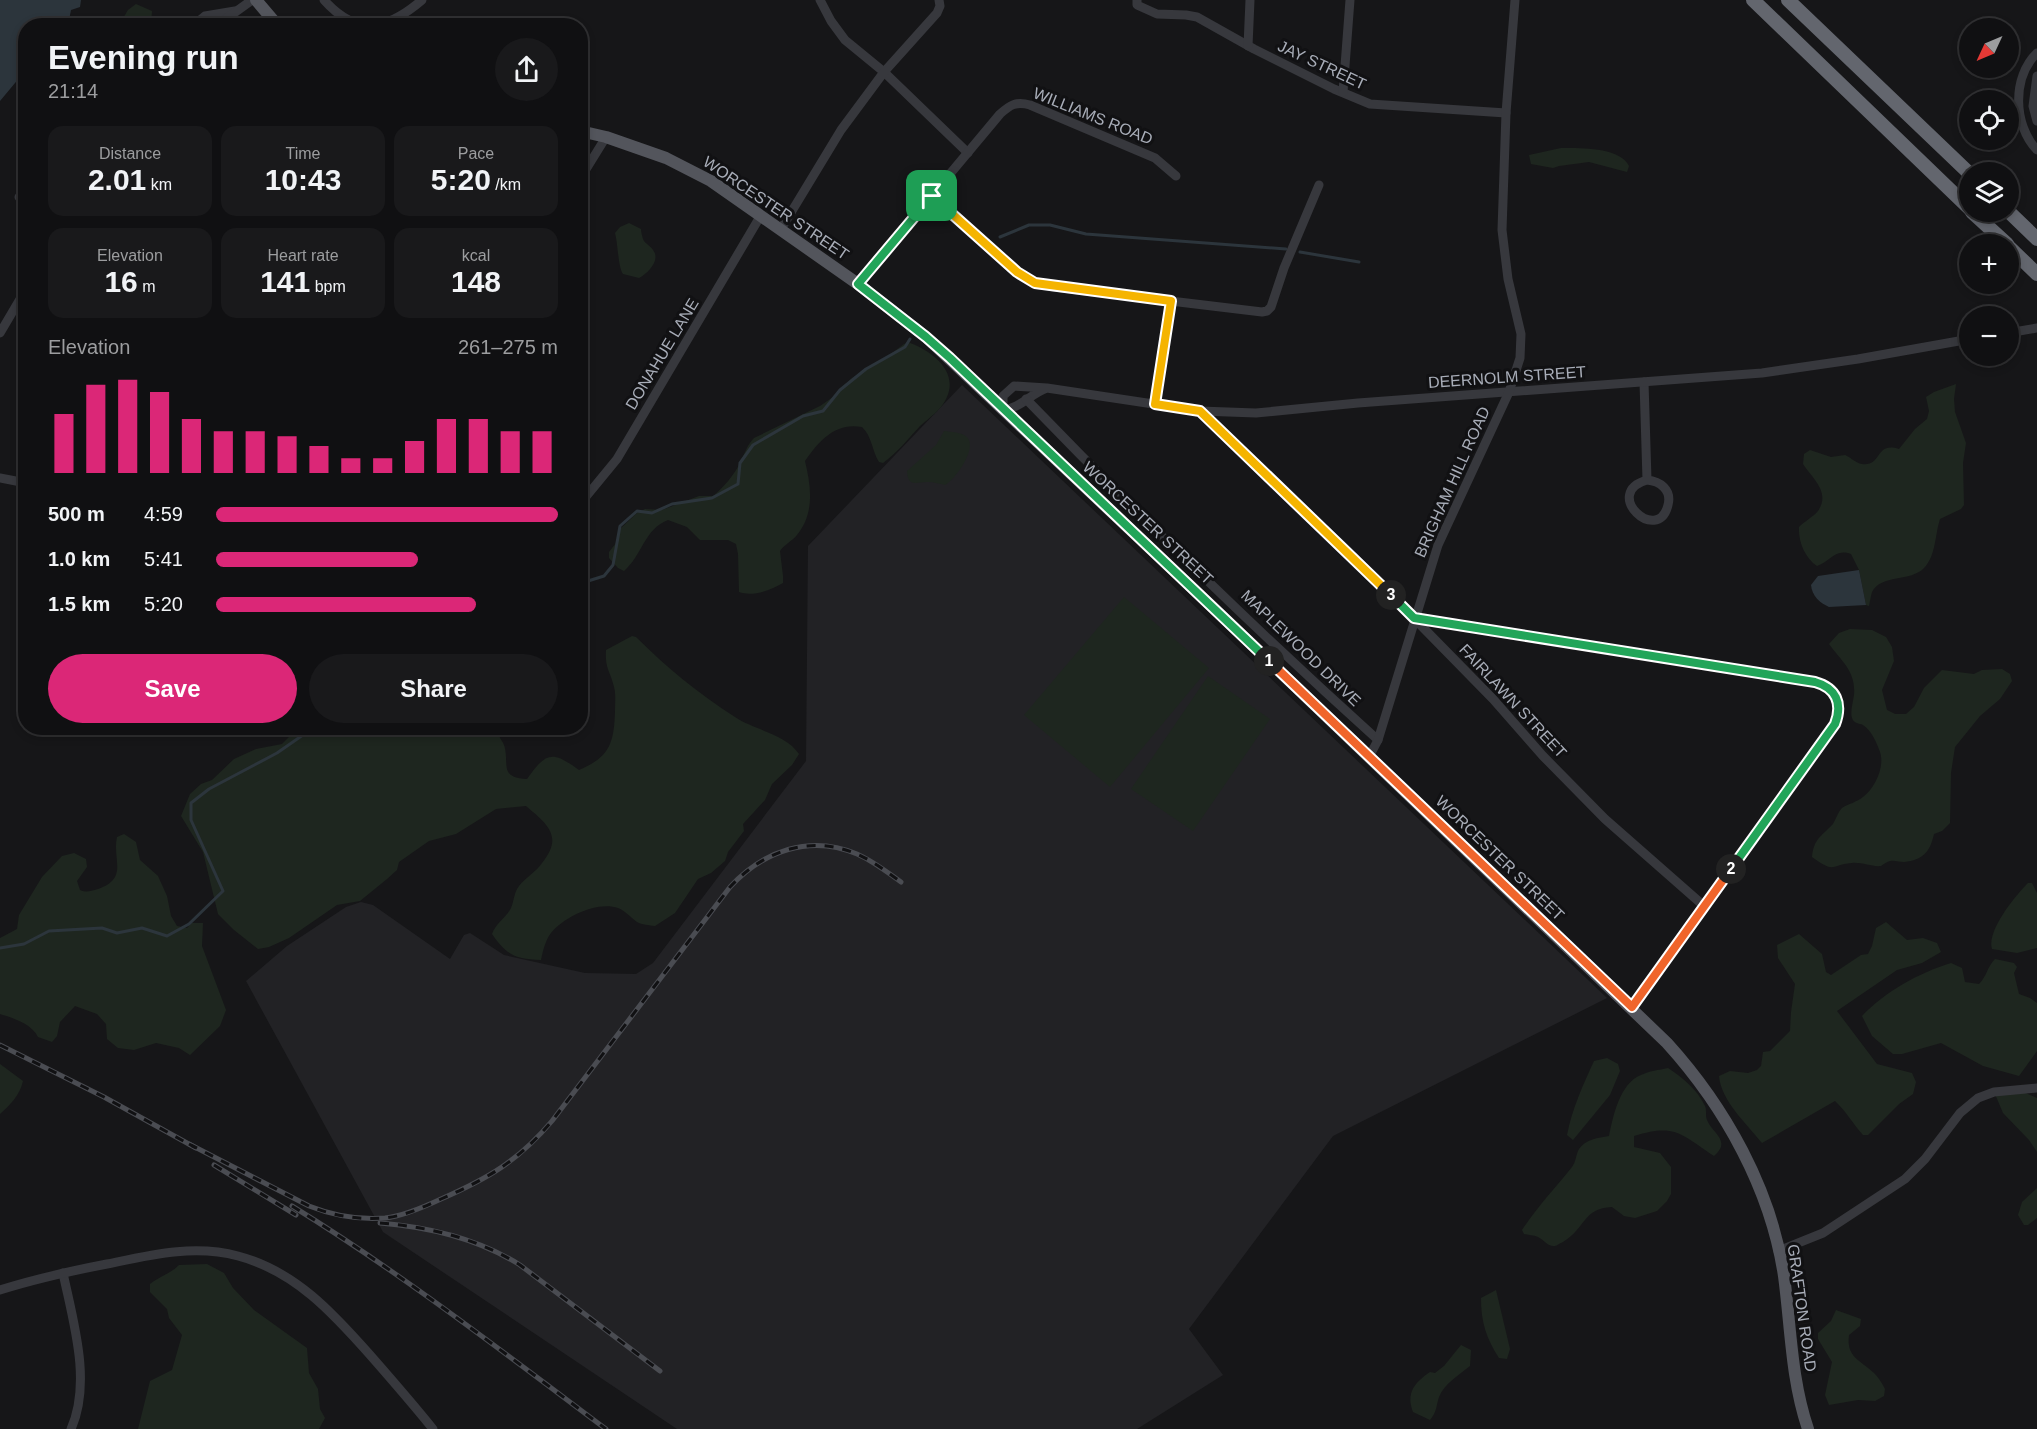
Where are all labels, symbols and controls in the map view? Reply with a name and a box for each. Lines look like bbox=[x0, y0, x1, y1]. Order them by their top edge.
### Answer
north arrow bbox=[1959, 18, 2019, 78]
map controls bbox=[1959, 18, 2019, 366]
street label: JAY STREET bbox=[1275, 37, 1369, 93]
button: share bbox=[495, 38, 558, 101]
text: Evening run bbox=[48, 39, 239, 76]
text: 21:14 bbox=[48, 80, 98, 102]
street label: WILLIAMS ROAD bbox=[1031, 84, 1155, 148]
button: locate bbox=[1959, 90, 2019, 150]
text: Distance bbox=[99, 145, 161, 162]
text: Time bbox=[286, 145, 320, 162]
text: Pace bbox=[458, 145, 494, 162]
street label: WORCESTER STREET bbox=[700, 153, 852, 263]
button: layers bbox=[1959, 162, 2019, 222]
text: 2.01 bbox=[88, 163, 146, 196]
text: 10:43 bbox=[265, 163, 341, 196]
text: 5:20 bbox=[431, 163, 491, 196]
pin bbox=[906, 170, 957, 221]
text: km bbox=[146, 176, 172, 193]
text: /km bbox=[491, 176, 521, 193]
icon: arrive bbox=[915, 179, 948, 212]
button: + bbox=[1959, 234, 2019, 294]
text: Elevation bbox=[97, 247, 163, 264]
text: Heart rate bbox=[267, 247, 339, 264]
text: kcal bbox=[462, 247, 490, 264]
text: 16 bbox=[104, 265, 138, 298]
text: 141 bbox=[260, 265, 310, 298]
text: 148 bbox=[451, 265, 501, 298]
text: m bbox=[138, 278, 156, 295]
text: bpm bbox=[310, 278, 346, 295]
street label: DONAHUE LANE bbox=[622, 296, 702, 412]
button: − bbox=[1959, 306, 2019, 366]
text: Elevation bbox=[48, 336, 130, 358]
text: 261–275 m bbox=[458, 336, 558, 358]
street label: DEERNOLM STREET bbox=[1427, 363, 1587, 391]
street label: BRIGHAM HILL ROAD bbox=[1411, 404, 1493, 560]
street label: WORCESTER STREET bbox=[1079, 458, 1217, 588]
text: 500 m bbox=[48, 503, 105, 525]
text: 4:59 bbox=[144, 503, 183, 525]
text: 1.0 km bbox=[48, 548, 110, 570]
text: 5:41 bbox=[144, 548, 183, 570]
pin: 3 bbox=[1376, 580, 1406, 610]
text: 3 bbox=[1387, 586, 1395, 603]
street label: MAPLEWOOD DRIVE bbox=[1238, 587, 1364, 709]
text: 1.5 km bbox=[48, 593, 110, 615]
text: 5:20 bbox=[144, 593, 183, 615]
street label: FAIRLAWN STREET bbox=[1456, 641, 1570, 761]
pin: 1 bbox=[1254, 646, 1284, 676]
text: 1 bbox=[1265, 652, 1273, 669]
button: Save bbox=[48, 654, 297, 723]
button: Share bbox=[309, 654, 558, 723]
street label: WORCESTER STREET bbox=[1432, 792, 1568, 924]
pin: 2 bbox=[1716, 854, 1746, 884]
text: 2 bbox=[1727, 860, 1735, 877]
street label: GRAFTON ROAD bbox=[1785, 1243, 1819, 1373]

